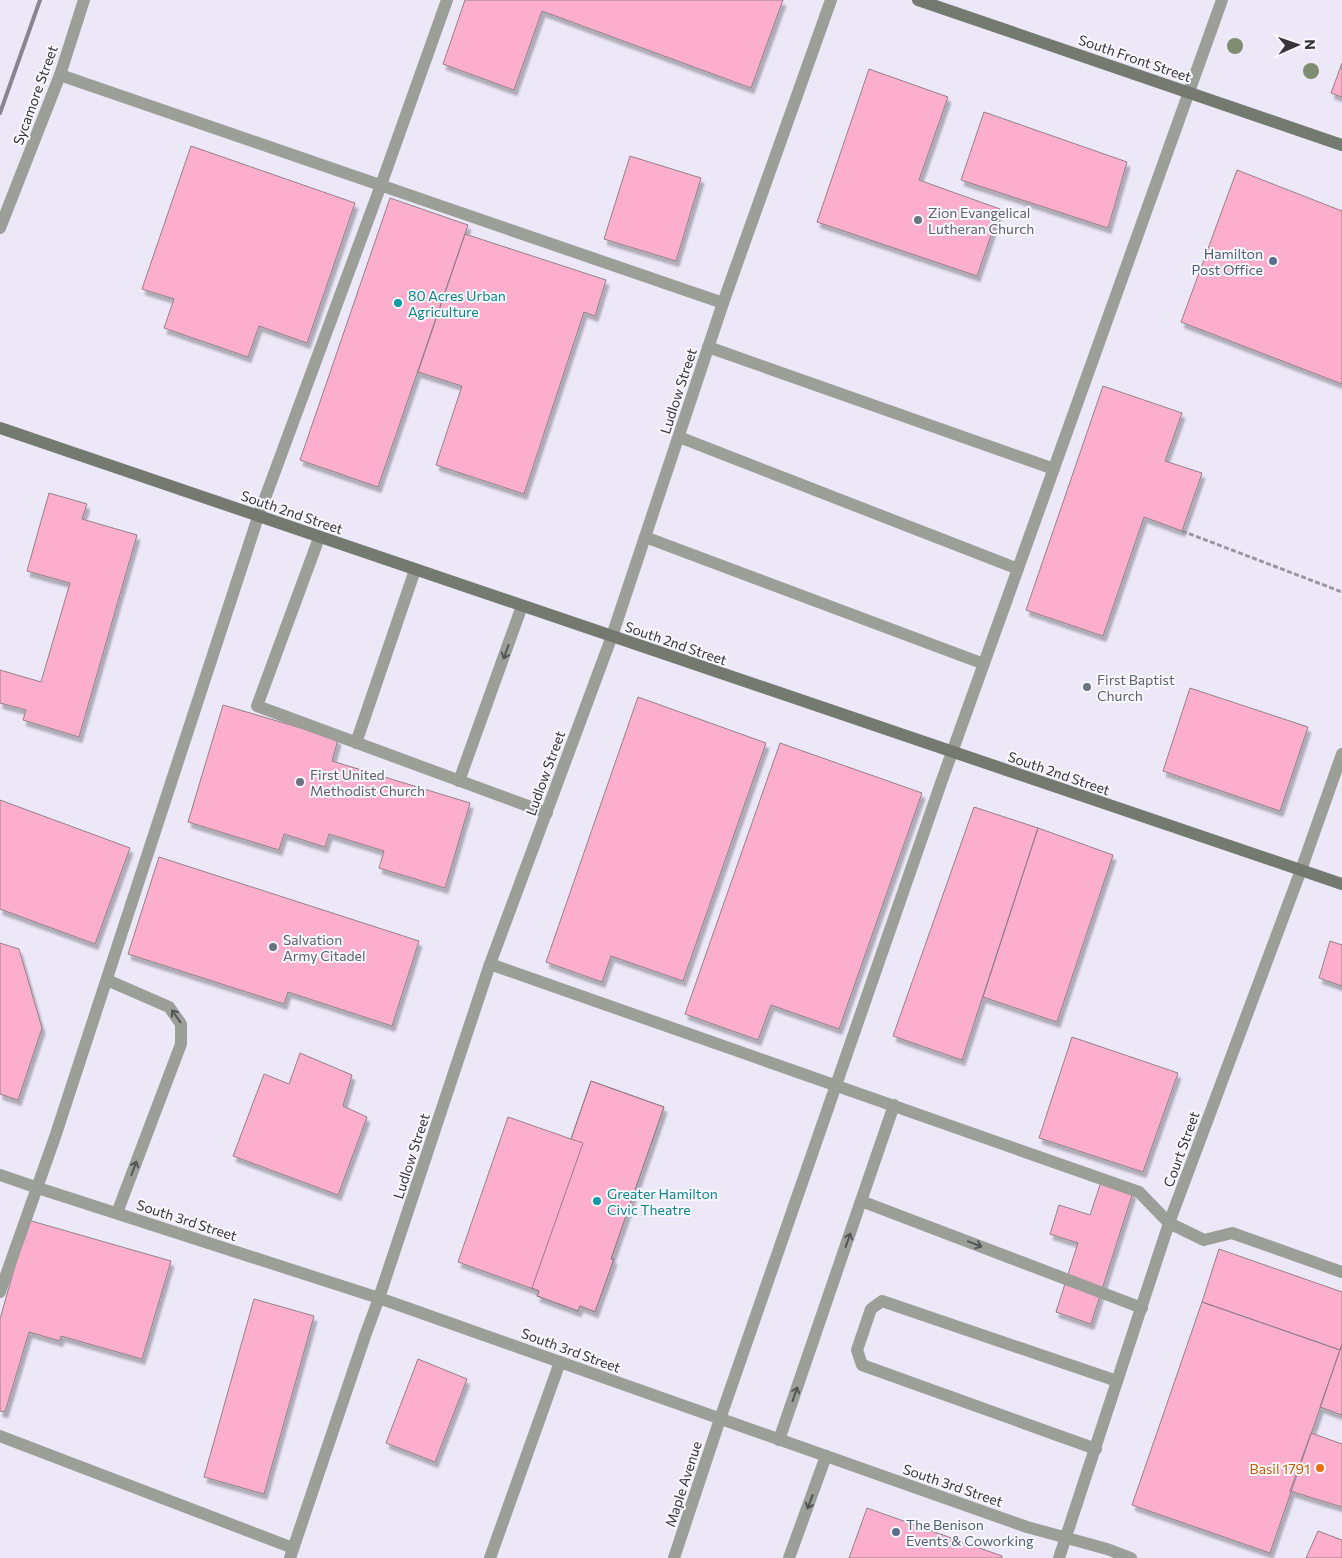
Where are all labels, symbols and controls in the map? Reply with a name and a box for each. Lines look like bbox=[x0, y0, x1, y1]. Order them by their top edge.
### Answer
north arrow bbox=[1272, 20, 1322, 70]
street label: South Front Street bbox=[1076, 31, 1194, 85]
text: N bbox=[1302, 39, 1319, 50]
street label: Sycamore Street bbox=[9, 43, 61, 147]
place label: Zion Evangelical Lutheran Church bbox=[928, 204, 1034, 237]
marker: Zion Evangelical Lutheran Church bbox=[912, 214, 924, 226]
place label: Hamilton Post Office bbox=[1191, 245, 1263, 278]
marker: Hamilton Post Office bbox=[1267, 255, 1279, 267]
place label: 80 Acres Urban Agriculture bbox=[408, 287, 506, 320]
marker: 80 Acres Urban Agriculture bbox=[392, 297, 404, 309]
street label: Ludlow Street bbox=[656, 346, 700, 436]
street label: South 2nd Street bbox=[239, 487, 346, 538]
street label: South 2nd Street bbox=[623, 618, 730, 669]
one-way arrow bbox=[501, 644, 510, 659]
place label: First Baptist Church bbox=[1097, 671, 1175, 704]
marker: First Baptist Church bbox=[1081, 681, 1093, 693]
street label: Ludlow Street bbox=[522, 728, 568, 818]
street label: South 2nd Street bbox=[1006, 748, 1113, 799]
place label: First United Methodist Church bbox=[310, 766, 425, 799]
marker: First United Methodist Church bbox=[294, 776, 306, 788]
place label: Salvation Army Citadel bbox=[283, 931, 366, 964]
marker: Salvation Army Citadel bbox=[267, 941, 279, 953]
one-way arrow bbox=[170, 1010, 181, 1023]
street label: Court Street bbox=[1159, 1109, 1203, 1189]
street label: Ludlow Street bbox=[389, 1111, 433, 1201]
one-way arrow bbox=[130, 1161, 139, 1176]
place label: Greater Hamilton Civic Theatre bbox=[607, 1185, 718, 1218]
marker: Greater Hamilton Civic Theatre bbox=[591, 1195, 603, 1207]
street label: South 3rd Street bbox=[135, 1196, 240, 1244]
one-way arrow bbox=[844, 1233, 853, 1249]
one-way arrow bbox=[967, 1240, 982, 1249]
street label: South 3rd Street bbox=[519, 1324, 623, 1376]
one-way arrow bbox=[791, 1387, 800, 1402]
street label: Maple Avenue bbox=[661, 1439, 705, 1529]
street label: South 3rd Street bbox=[901, 1460, 1005, 1510]
place label: Basil 1791 bbox=[1250, 1460, 1310, 1477]
marker: Basil 1791 bbox=[1314, 1462, 1326, 1474]
one-way arrow bbox=[805, 1494, 814, 1509]
place label: The Benison Events & Coworking bbox=[906, 1516, 1034, 1549]
marker: The Benison Events & Coworking bbox=[890, 1526, 902, 1538]

